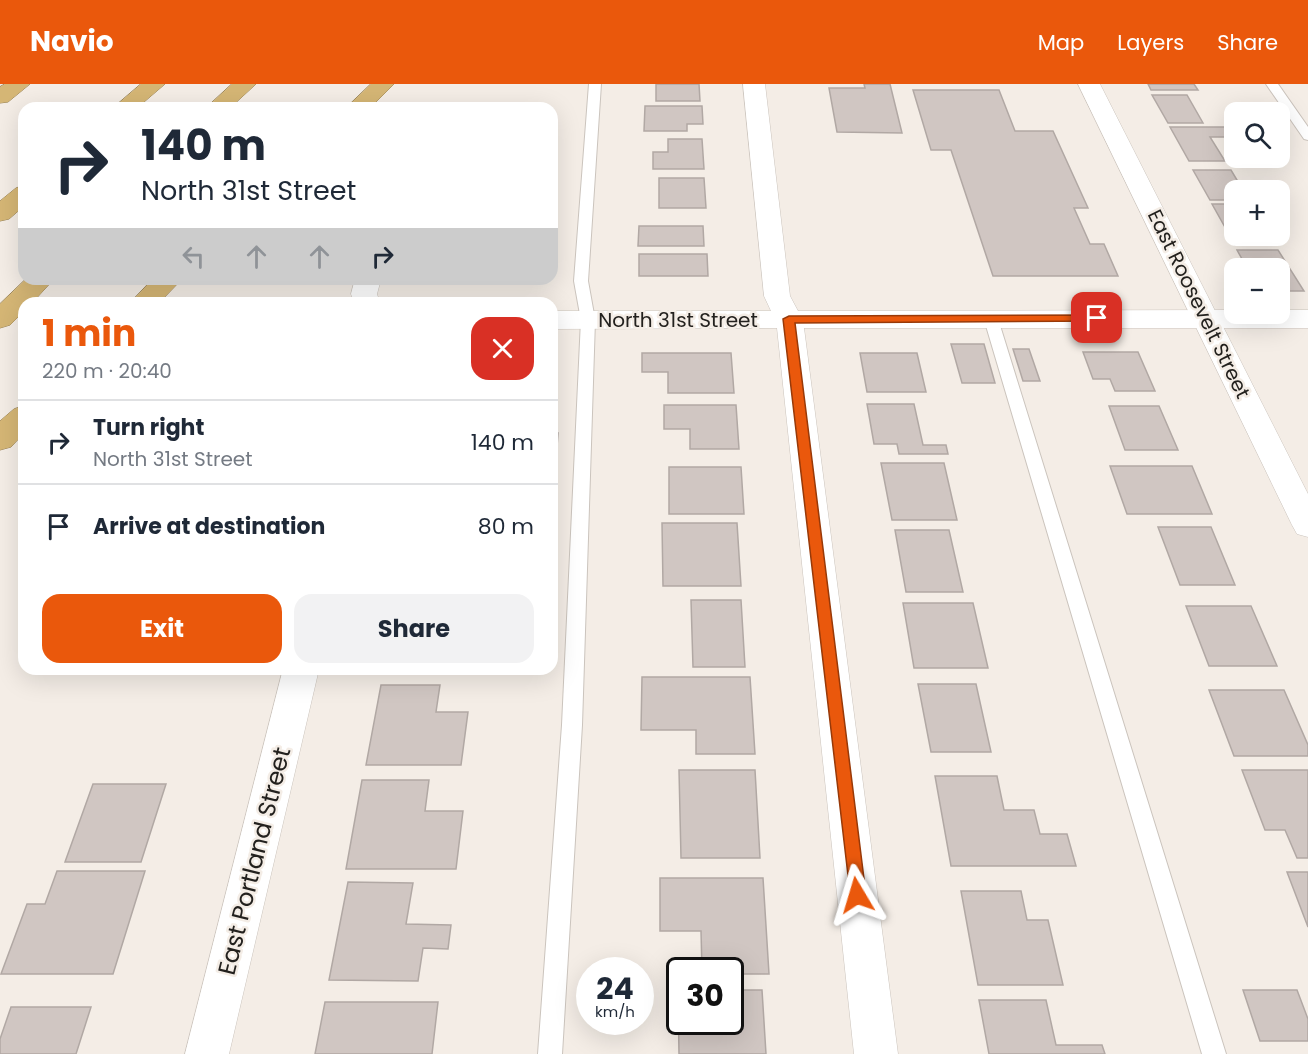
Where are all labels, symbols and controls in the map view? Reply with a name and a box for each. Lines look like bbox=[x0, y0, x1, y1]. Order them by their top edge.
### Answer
text: Navio bbox=[30, 22, 114, 61]
text: Map bbox=[1038, 28, 1084, 57]
text: Layers bbox=[1117, 28, 1184, 57]
text: Share bbox=[1217, 28, 1278, 57]
map controls bbox=[1224, 102, 1290, 324]
button: search bbox=[1224, 102, 1290, 168]
text: 140 m bbox=[141, 116, 266, 175]
icon: right bbox=[42, 126, 120, 204]
text: North 31st Street bbox=[141, 172, 356, 209]
button: + bbox=[1224, 180, 1290, 246]
street label: East Roosevelt Street bbox=[1141, 205, 1257, 403]
icon: left bbox=[177, 240, 210, 273]
icon: ahead bbox=[240, 240, 273, 273]
icon: ahead bbox=[303, 240, 336, 273]
icon: right bbox=[366, 240, 399, 273]
button: − bbox=[1224, 258, 1290, 324]
pin bbox=[1071, 292, 1122, 343]
icon: arrive bbox=[1080, 301, 1113, 334]
street label: North 31st Street bbox=[598, 306, 758, 334]
text: 1 min bbox=[42, 308, 136, 359]
button: close bbox=[471, 317, 534, 380]
text: 220 m · 20:40 bbox=[42, 357, 172, 385]
text: Turn right bbox=[93, 412, 204, 443]
icon: right bbox=[42, 426, 75, 459]
text: 140 m bbox=[471, 427, 534, 458]
text: North 31st Street bbox=[93, 445, 253, 473]
icon: arrive bbox=[42, 510, 75, 543]
text: Arrive at destination bbox=[93, 511, 325, 542]
text: 80 m bbox=[478, 511, 534, 542]
button: Exit bbox=[42, 594, 282, 663]
button: Share bbox=[294, 594, 534, 663]
street label: East Portland Street bbox=[210, 744, 298, 978]
position arrow bbox=[825, 863, 889, 927]
speed limit sign: 30 bbox=[666, 957, 744, 1035]
text: 24 bbox=[596, 967, 634, 1010]
text: km/h bbox=[595, 1001, 635, 1022]

